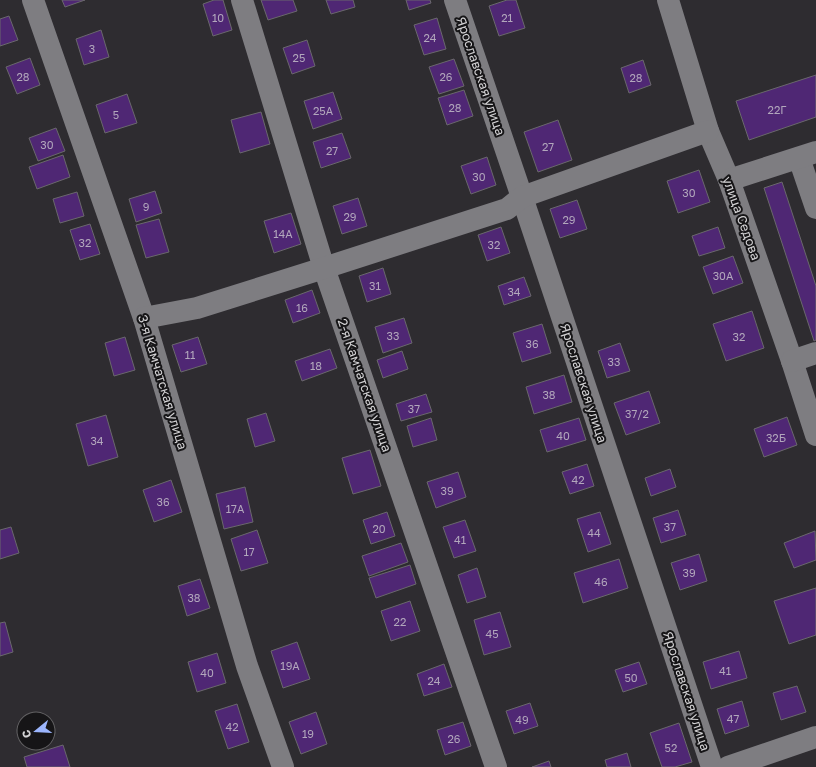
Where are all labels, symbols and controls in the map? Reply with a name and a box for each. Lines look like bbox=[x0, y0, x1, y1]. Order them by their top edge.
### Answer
house number: 10 bbox=[212, 11, 224, 24]
house number: 21 bbox=[501, 11, 513, 24]
street label: Ярославская улица bbox=[453, 14, 509, 138]
house number: 24 bbox=[423, 31, 437, 44]
house number: 3 bbox=[89, 42, 95, 55]
house number: 25 bbox=[293, 51, 305, 64]
house number: 28 bbox=[16, 70, 30, 83]
house number: 26 bbox=[439, 70, 453, 83]
house number: 28 bbox=[629, 71, 643, 84]
house number: 28 bbox=[448, 101, 462, 114]
house number: 22Г bbox=[768, 103, 786, 116]
house number: 25А bbox=[313, 104, 334, 117]
house number: 5 bbox=[113, 108, 119, 121]
house number: 30 bbox=[40, 138, 54, 151]
house number: 27 bbox=[542, 140, 554, 153]
house number: 27 bbox=[326, 144, 338, 157]
house number: 30 bbox=[472, 170, 486, 183]
street label: улица Седова bbox=[719, 174, 765, 262]
house number: 30 bbox=[682, 186, 696, 199]
house number: 9 bbox=[143, 200, 149, 213]
house number: 29 bbox=[343, 210, 357, 223]
house number: 29 bbox=[562, 213, 576, 226]
house number: 14А bbox=[273, 227, 293, 240]
house number: 32 bbox=[79, 236, 91, 249]
house number: 32 bbox=[488, 238, 500, 251]
house number: 30А bbox=[713, 269, 734, 282]
house number: 31 bbox=[369, 279, 381, 292]
house number: 34 bbox=[507, 285, 521, 298]
house number: 16 bbox=[296, 301, 308, 314]
street label: 3-я Камчатская улица bbox=[135, 313, 191, 451]
street label: 2-я Камчатская улица bbox=[335, 316, 395, 454]
street label: Ярославская улица bbox=[557, 321, 611, 445]
house number: 33 bbox=[387, 329, 399, 342]
house number: 32 bbox=[733, 330, 745, 343]
house number: 36 bbox=[525, 337, 539, 350]
house number: 11 bbox=[185, 348, 195, 361]
house number: 33 bbox=[608, 355, 620, 368]
house number: 18 bbox=[310, 359, 322, 372]
house number: 38 bbox=[542, 388, 556, 401]
house number: 37 bbox=[408, 402, 420, 415]
house number: 37/2 bbox=[625, 407, 649, 420]
house number: 40 bbox=[556, 429, 570, 442]
house number: 32Б bbox=[766, 431, 786, 444]
house number: 34 bbox=[90, 434, 104, 447]
house number: 42 bbox=[571, 473, 585, 486]
house number: 39 bbox=[440, 484, 454, 497]
house number: 36 bbox=[156, 495, 170, 508]
house number: 17А bbox=[226, 502, 245, 515]
house number: 37 bbox=[664, 520, 676, 533]
house number: 20 bbox=[372, 522, 386, 535]
house number: 44 bbox=[587, 526, 601, 539]
house number: 41 bbox=[454, 533, 466, 546]
house number: 17 bbox=[243, 545, 255, 558]
house number: 39 bbox=[682, 566, 696, 579]
house number: 46 bbox=[594, 575, 608, 588]
house number: 38 bbox=[187, 591, 201, 604]
house number: 22 bbox=[394, 615, 406, 628]
house number: 45 bbox=[485, 627, 499, 640]
street label: Ярославская улица bbox=[660, 629, 714, 753]
house number: 19А bbox=[280, 659, 300, 672]
house number: 41 bbox=[719, 664, 731, 677]
house number: 40 bbox=[200, 666, 214, 679]
house number: 50 bbox=[624, 671, 638, 684]
house number: 24 bbox=[427, 674, 441, 687]
north arrow bbox=[16, 711, 56, 751]
house number: 47 bbox=[727, 712, 739, 725]
house number: 49 bbox=[515, 713, 529, 726]
house number: 42 bbox=[225, 720, 239, 733]
house number: 19 bbox=[302, 727, 314, 740]
text: С bbox=[19, 728, 33, 740]
house number: 26 bbox=[447, 732, 461, 745]
house number: 52 bbox=[665, 741, 677, 754]

